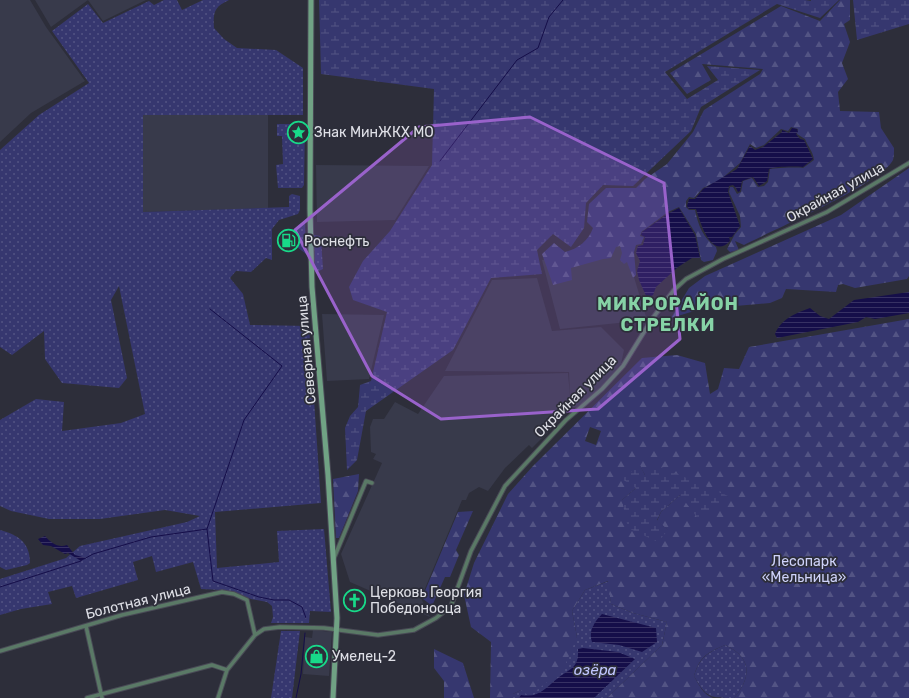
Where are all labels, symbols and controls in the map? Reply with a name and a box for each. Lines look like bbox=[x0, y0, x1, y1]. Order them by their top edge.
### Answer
place icon: Знак МинЖКХ МО bbox=[286, 119, 312, 145]
place label: Знак МинЖКХ МО bbox=[314, 124, 434, 141]
street label: Окрайная улица bbox=[783, 159, 887, 226]
fuel station icon: Роснефть bbox=[276, 228, 302, 254]
place label: Роснефть bbox=[304, 233, 369, 250]
district label: МИКРОРАЙОН СТРЕЛКИ bbox=[597, 293, 739, 336]
street label: Северная улица bbox=[293, 295, 320, 405]
street label: Окрайная улица bbox=[531, 352, 620, 441]
park label: Лесопарк «Мельница» bbox=[762, 553, 846, 586]
street label: Болотная улица bbox=[84, 580, 192, 623]
place label: Церковь Георгия Победоносца bbox=[370, 584, 482, 617]
church icon: Церковь Георгия Победоносца bbox=[342, 587, 368, 613]
shop icon: Умелец-2 bbox=[304, 643, 330, 669]
place label: Умелец-2 bbox=[332, 648, 396, 665]
water label: озёра bbox=[574, 661, 616, 679]

